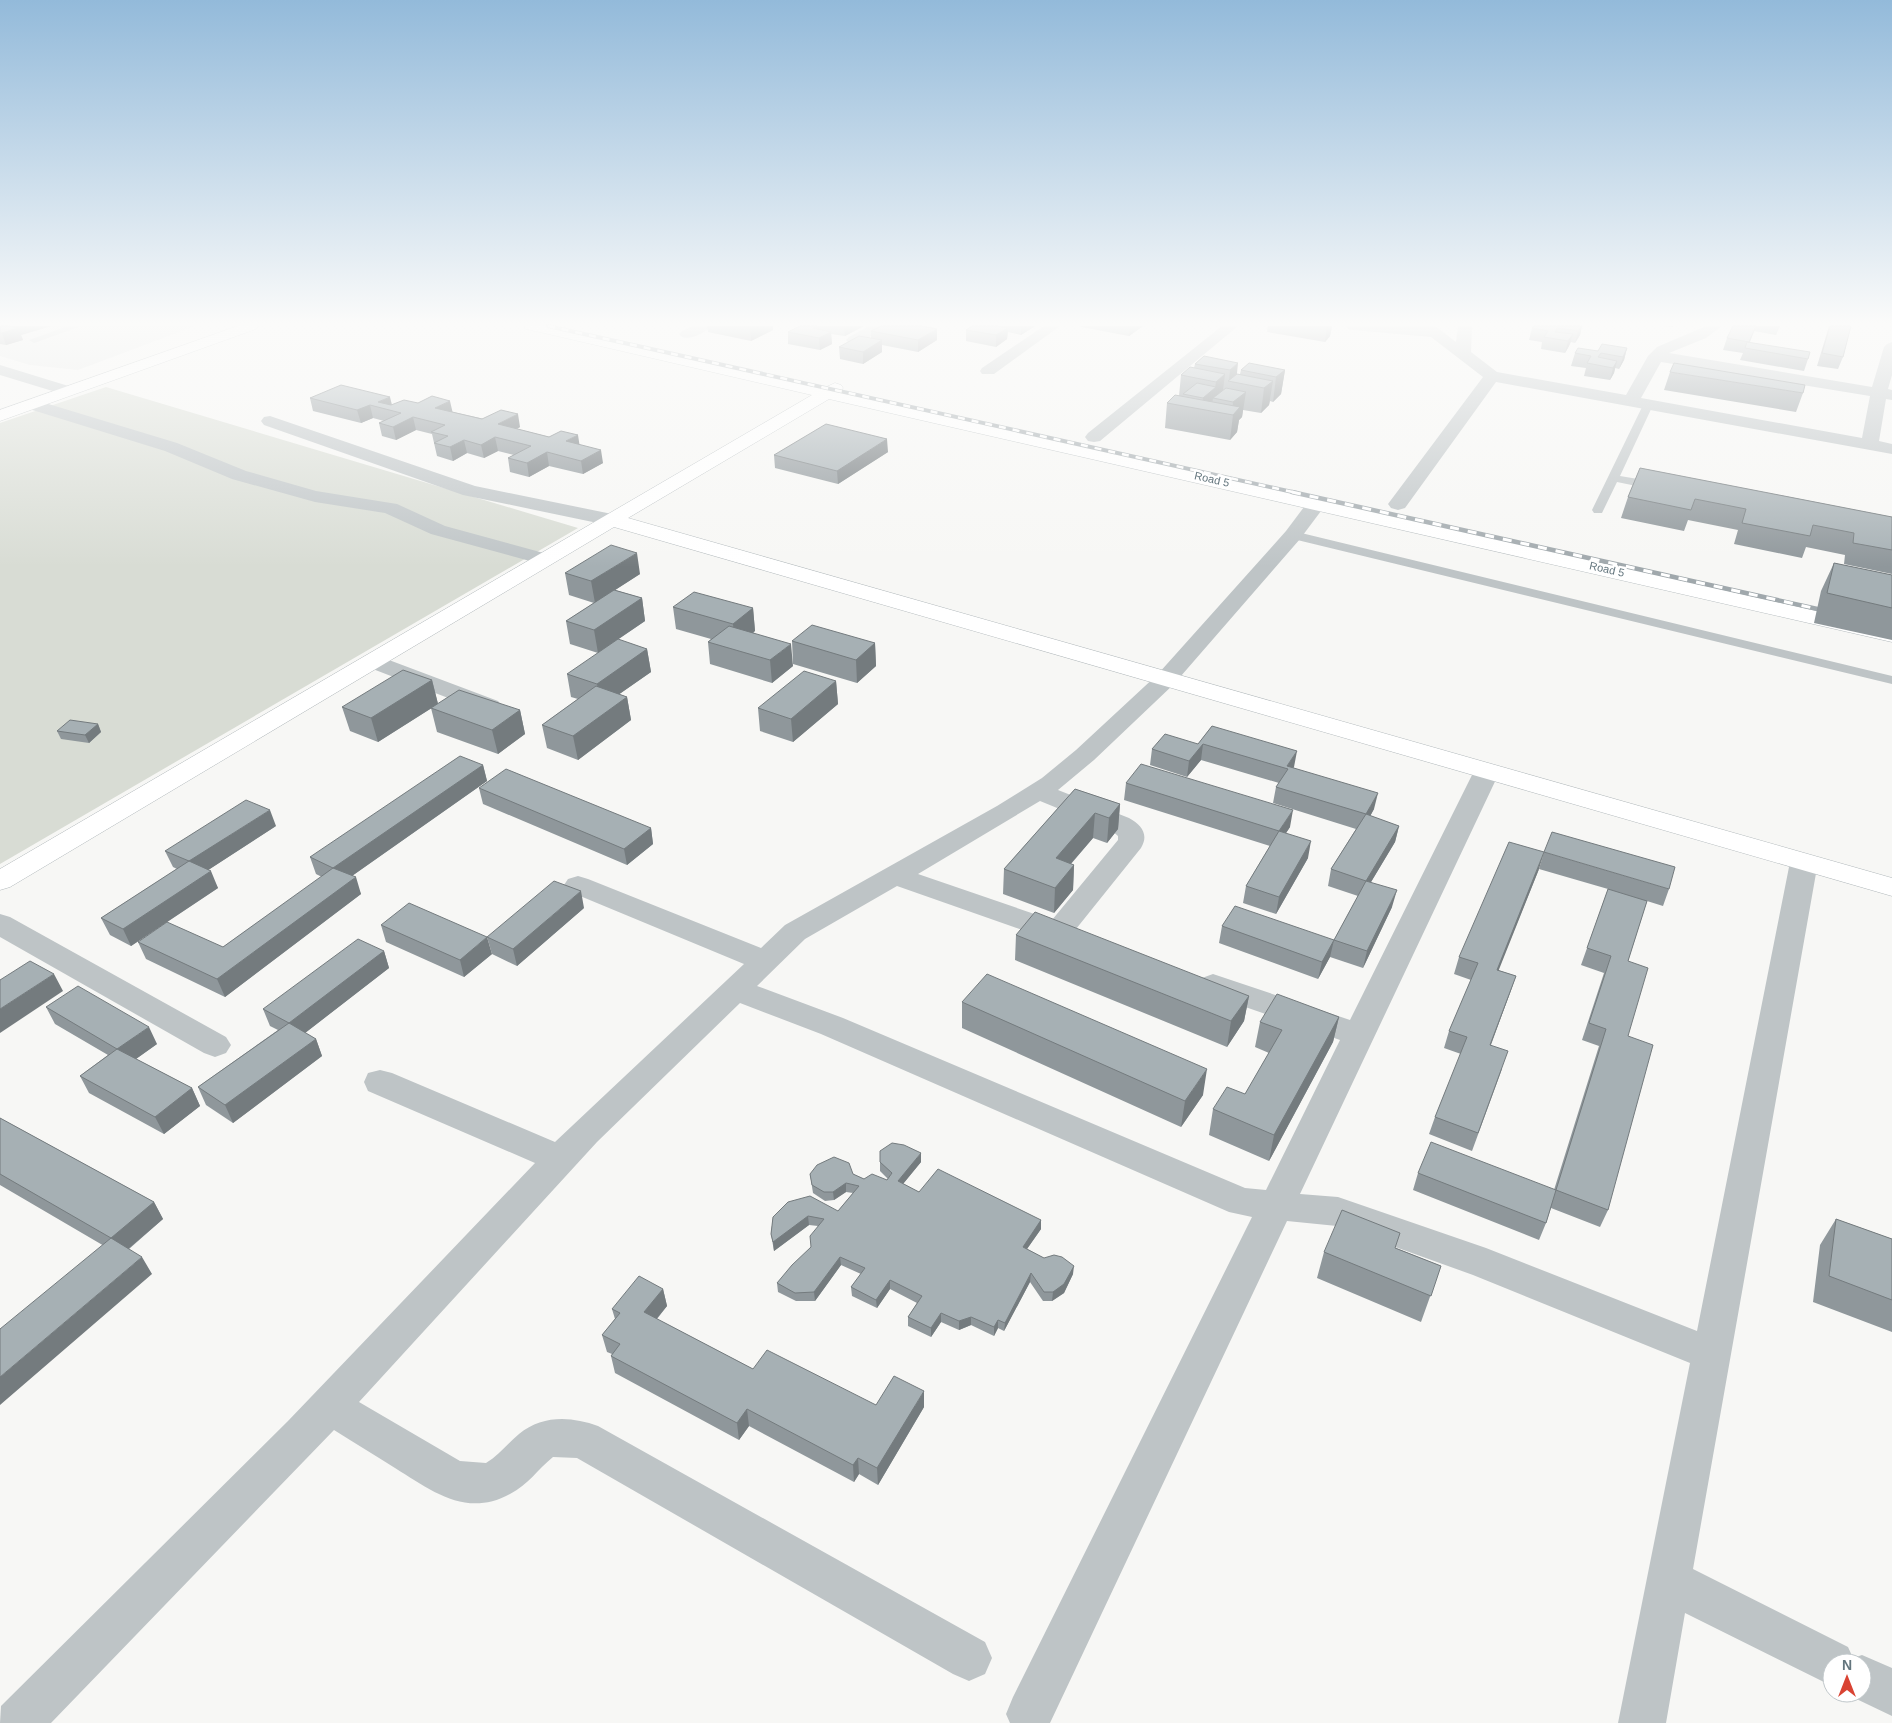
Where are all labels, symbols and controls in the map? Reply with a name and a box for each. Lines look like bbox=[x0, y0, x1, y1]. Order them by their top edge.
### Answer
street label: Road 5 bbox=[1193, 469, 1231, 489]
street label: Road 5 bbox=[1588, 559, 1626, 579]
north arrow bbox=[1822, 1653, 1872, 1703]
text: N bbox=[1842, 1657, 1852, 1673]

